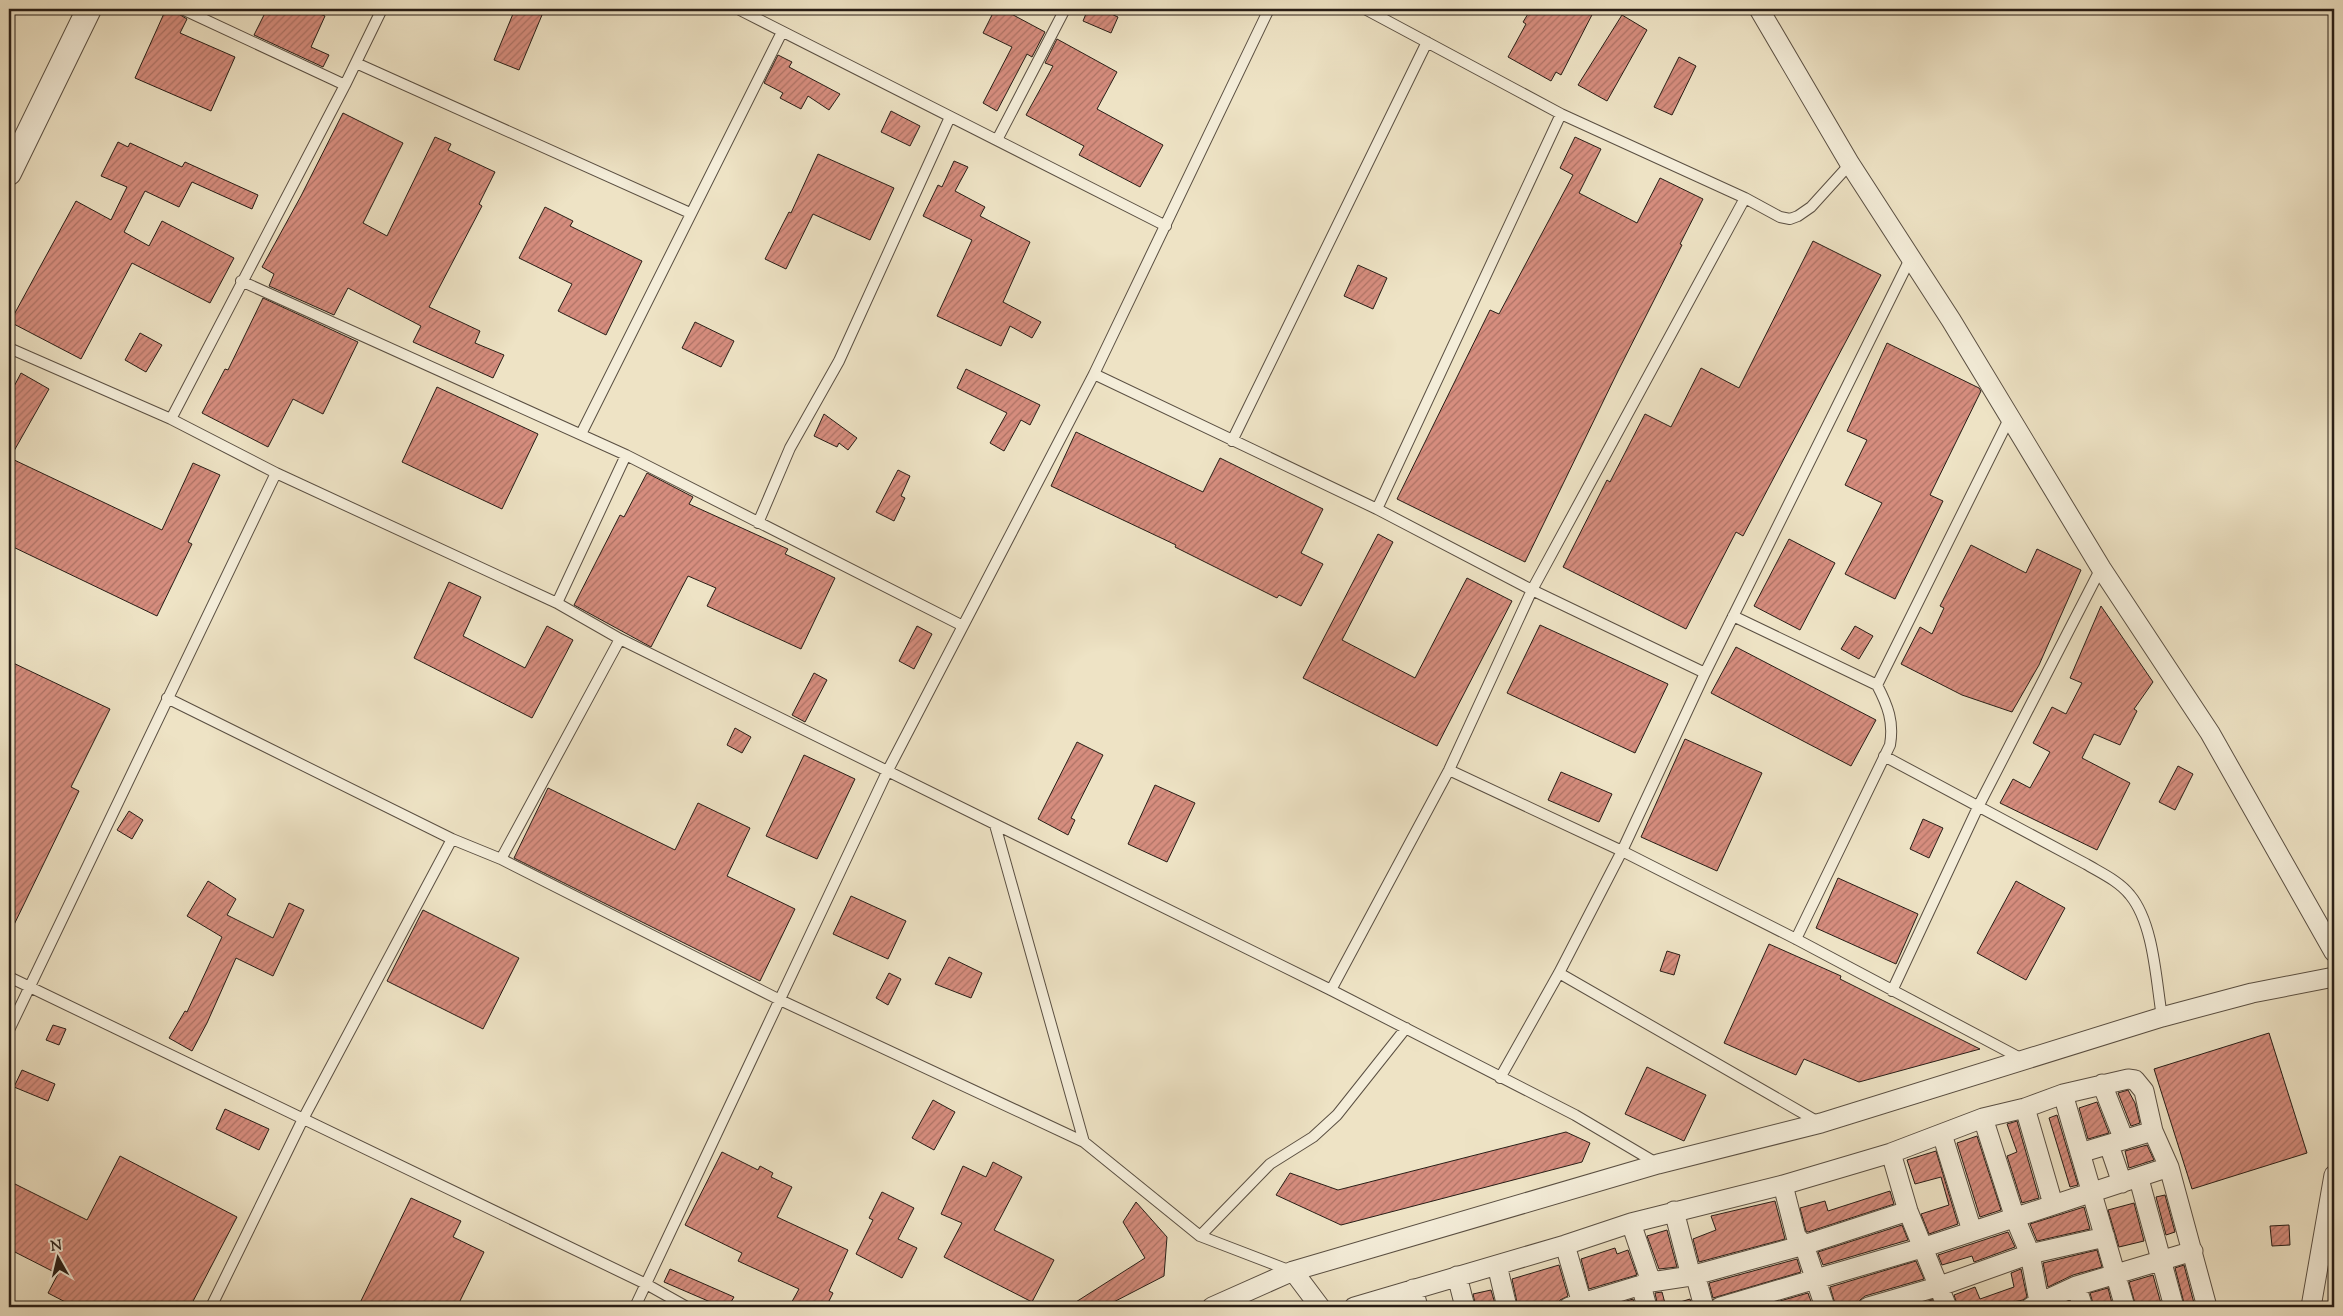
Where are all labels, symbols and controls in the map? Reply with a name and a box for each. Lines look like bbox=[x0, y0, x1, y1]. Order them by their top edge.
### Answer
north arrow bbox=[32, 1234, 82, 1284]
text: N bbox=[50, 1236, 63, 1258]

